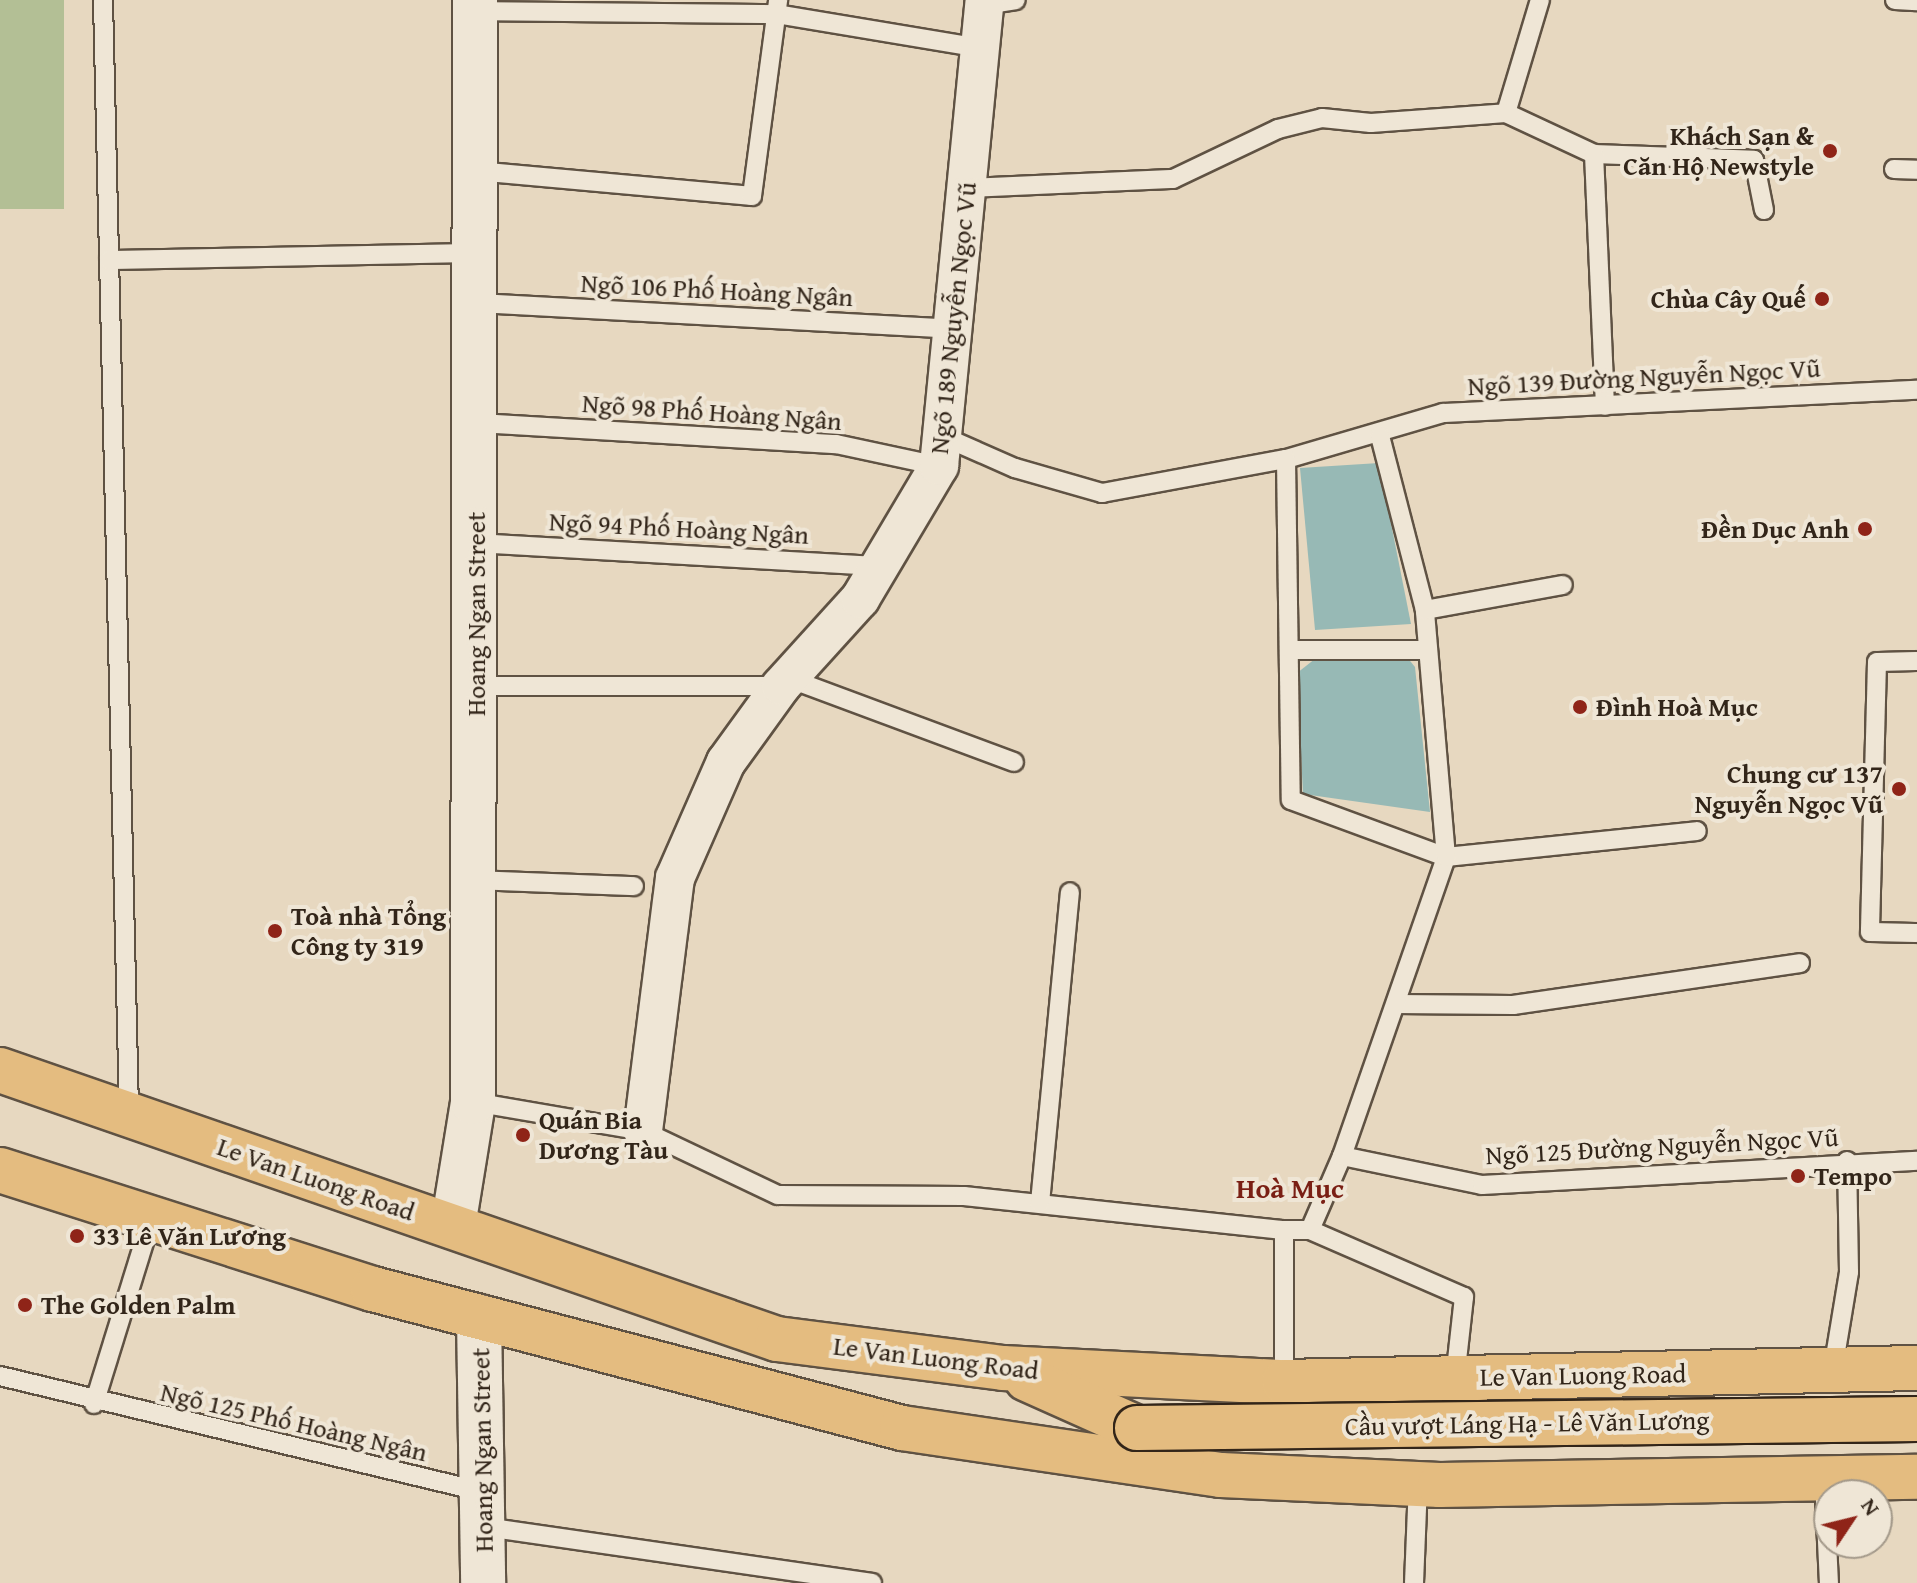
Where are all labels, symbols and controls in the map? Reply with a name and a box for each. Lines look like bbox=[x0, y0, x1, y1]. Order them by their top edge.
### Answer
place label: Khách Sạn & Căn Hộ Newstyle bbox=[1623, 120, 1814, 182]
marker: Khách Sạn & Căn Hộ Newstyle bbox=[1821, 142, 1839, 160]
street label: Ngõ 189 Nguyễn Ngọc Vũ bbox=[923, 181, 983, 455]
street label: Ngõ 106 Phố Hoàng Ngân bbox=[580, 267, 854, 313]
place label: Chùa Cây Quế bbox=[1651, 283, 1806, 315]
marker: Chùa Cây Quế bbox=[1813, 290, 1831, 308]
street label: Ngõ 139 Đường Nguyễn Ngọc Vũ bbox=[1467, 352, 1821, 402]
street label: Ngõ 98 Phố Hoàng Ngân bbox=[581, 387, 843, 437]
street label: Ngõ 94 Phố Hoàng Ngân bbox=[548, 506, 810, 550]
street label: Hoang Ngan Street bbox=[460, 512, 492, 716]
place label: Đền Dục Anh bbox=[1701, 513, 1849, 545]
marker: Đền Dục Anh bbox=[1856, 520, 1874, 538]
place label: Đình Hoà Mục bbox=[1596, 691, 1758, 723]
marker: Đình Hoà Mục bbox=[1571, 698, 1589, 716]
place label: Chung cư 137 Nguyễn Ngọc Vũ bbox=[1695, 758, 1883, 820]
marker: Chung cư 137 Nguyễn Ngọc Vũ bbox=[1890, 780, 1908, 798]
place label: Toà nhà Tổng Công ty 319 bbox=[291, 900, 446, 962]
marker: Toà nhà Tổng Công ty 319 bbox=[266, 922, 284, 940]
place label: Quán Bia Dương Tàu bbox=[539, 1104, 668, 1166]
street label: Ngõ 125 Đường Nguyễn Ngọc Vũ bbox=[1485, 1121, 1839, 1171]
marker: Quán Bia Dương Tàu bbox=[514, 1126, 532, 1144]
street label: Le Van Luong Road bbox=[213, 1131, 419, 1227]
place label: Tempo bbox=[1814, 1160, 1892, 1192]
marker: Tempo bbox=[1789, 1167, 1807, 1185]
district label: Hoà Mục bbox=[1236, 1171, 1344, 1205]
place label: 33 Lê Văn Lương bbox=[93, 1220, 286, 1252]
marker: 33 Lê Văn Lương bbox=[68, 1227, 86, 1245]
place label: The Golden Palm bbox=[41, 1289, 235, 1321]
marker: The Golden Palm bbox=[16, 1296, 34, 1314]
street label: Le Van Luong Road bbox=[832, 1330, 1040, 1386]
street label: Hoang Ngan Street bbox=[465, 1348, 499, 1552]
street label: Le Van Luong Road bbox=[1480, 1358, 1686, 1392]
street label: Ngõ 125 Phố Hoàng Ngân bbox=[158, 1376, 430, 1468]
street label: Cầu vượt Láng Hạ - Lê Văn Lương bbox=[1345, 1404, 1709, 1442]
north arrow bbox=[1813, 1479, 1893, 1559]
text: N bbox=[1854, 1491, 1888, 1522]

